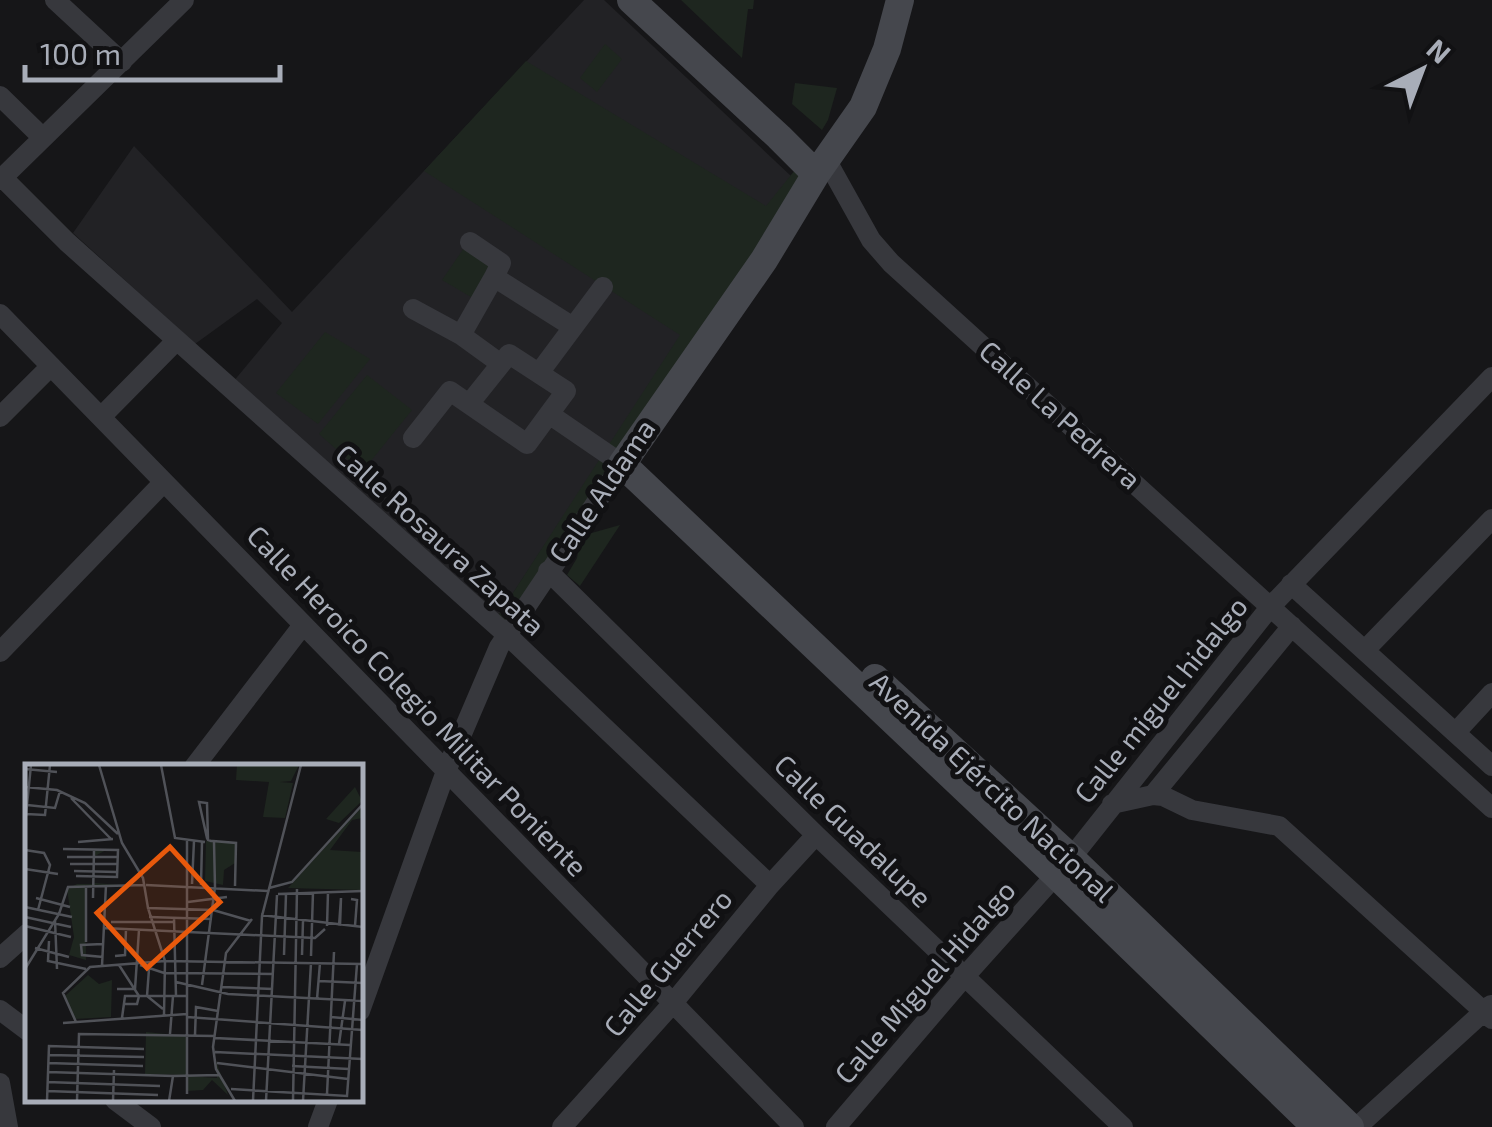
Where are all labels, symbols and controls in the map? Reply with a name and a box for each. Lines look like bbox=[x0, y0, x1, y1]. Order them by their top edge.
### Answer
scale bar bbox=[25, 20, 280, 82]
north arrow bbox=[1372, 20, 1472, 120]
text: N bbox=[1421, 31, 1458, 70]
text: 100 m bbox=[40, 35, 121, 71]
street label: Calle La Pedrera bbox=[973, 333, 1148, 496]
street label: Calle Aldama bbox=[541, 412, 662, 569]
street label: Calle Rosaura Zapata bbox=[329, 436, 552, 642]
street label: Calle Heroico Colegio Militar Poniente bbox=[241, 518, 595, 883]
street label: Calle miguel hidalgo bbox=[1067, 589, 1254, 809]
street label: Avenida Ejército Nacional bbox=[864, 664, 1122, 909]
street label: Calle Guadalupe bbox=[768, 747, 939, 914]
inset map bbox=[25, 764, 362, 1102]
street label: Calle Miguel Hidalgo bbox=[827, 873, 1022, 1090]
street label: Calle Guerrero bbox=[596, 882, 739, 1043]

